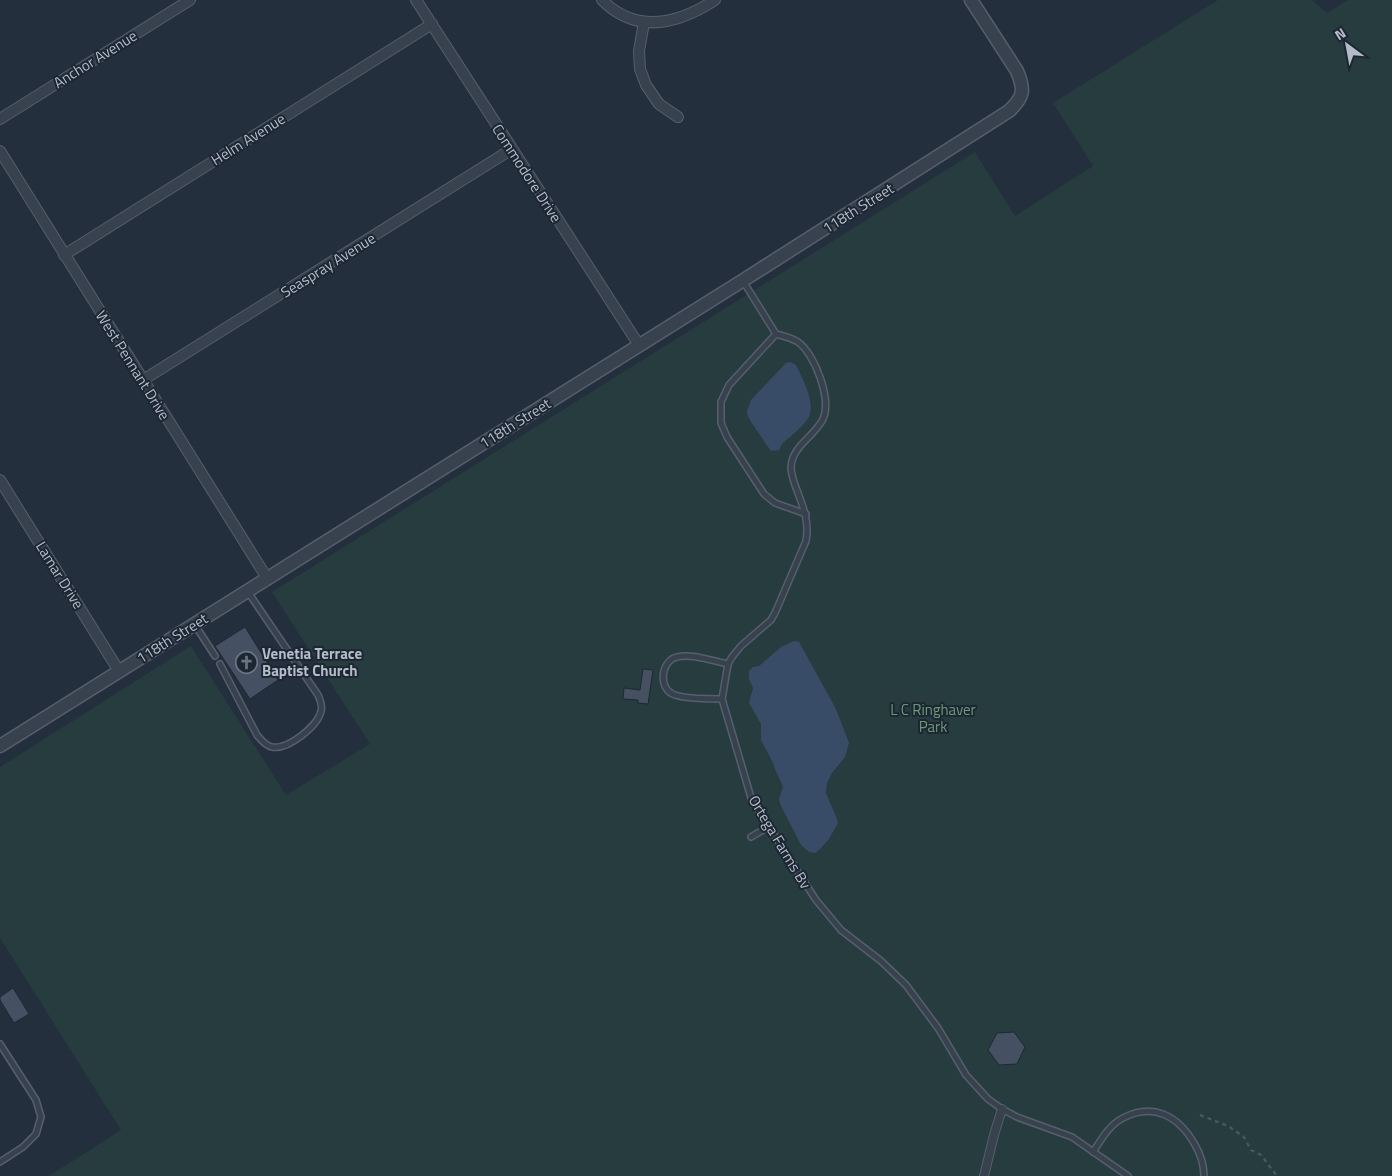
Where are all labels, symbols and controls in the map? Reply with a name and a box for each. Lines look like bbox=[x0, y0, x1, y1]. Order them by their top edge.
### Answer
north arrow bbox=[1322, 20, 1372, 70]
text: N bbox=[1330, 22, 1350, 45]
street label: Anchor Avenue bbox=[49, 24, 141, 94]
street label: Helm Avenue bbox=[206, 107, 290, 171]
street label: Commodore Drive bbox=[486, 119, 568, 227]
street label: 118th Street bbox=[818, 177, 899, 239]
street label: Seaspray Avenue bbox=[276, 227, 380, 303]
street label: West Pennant Drive bbox=[90, 306, 176, 424]
street label: 118th Street bbox=[475, 392, 556, 454]
street label: Lamar Drive bbox=[30, 537, 90, 613]
street label: 118th Street bbox=[132, 607, 213, 669]
place label: Venetia Terrace Baptist Church bbox=[262, 642, 362, 682]
church icon: Venetia Terrace Baptist Church bbox=[234, 650, 258, 674]
park label: L C Ringhaver Park bbox=[890, 698, 976, 738]
street label: Ortega Farms Bv bbox=[743, 791, 817, 893]

